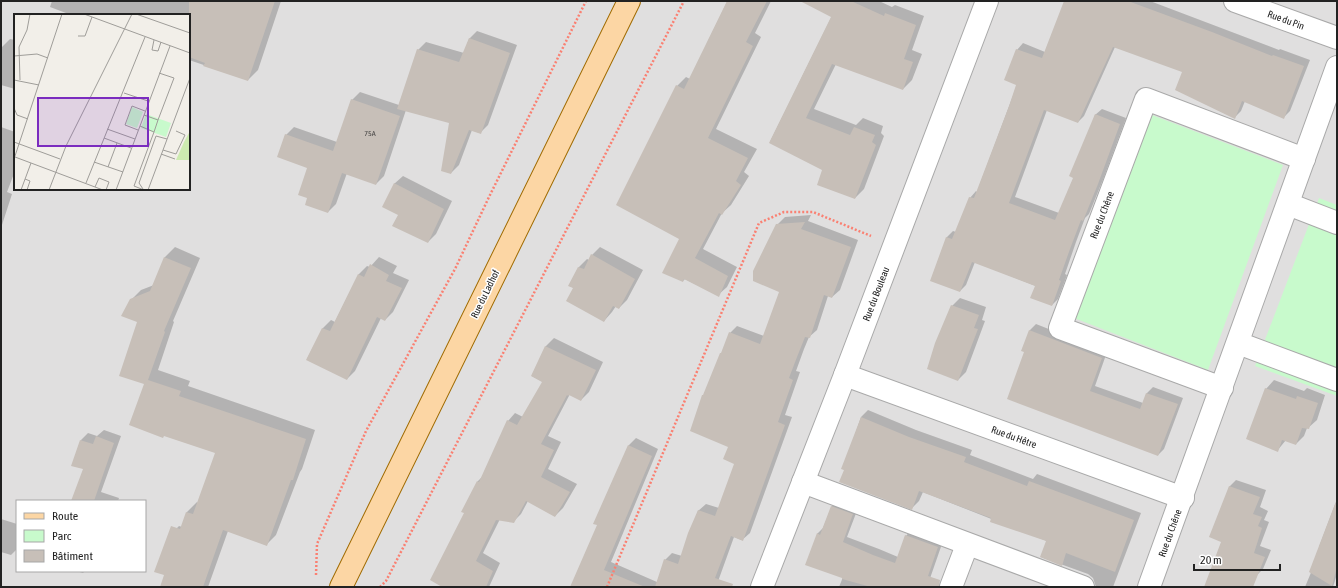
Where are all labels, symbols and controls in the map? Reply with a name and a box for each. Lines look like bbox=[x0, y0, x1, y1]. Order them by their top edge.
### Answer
street label: Rue du Pin bbox=[1266, 8, 1306, 32]
inset map bbox=[14, 14, 190, 190]
house number: 75A bbox=[364, 129, 376, 138]
street label: Rue du Chêne bbox=[1088, 189, 1116, 240]
street label: Rue du Bouleau bbox=[861, 265, 892, 323]
street label: Rue du Ladhof bbox=[469, 268, 502, 320]
street label: Rue du Hêtre bbox=[990, 424, 1039, 450]
legend bbox=[16, 500, 146, 572]
street label: Rue du Chêne bbox=[1156, 507, 1184, 558]
text: Route bbox=[52, 509, 78, 523]
text: Parc bbox=[52, 529, 72, 543]
scale bar bbox=[1194, 546, 1280, 572]
text: Bâtiment bbox=[52, 549, 93, 563]
text: 20 m bbox=[1200, 553, 1222, 567]

